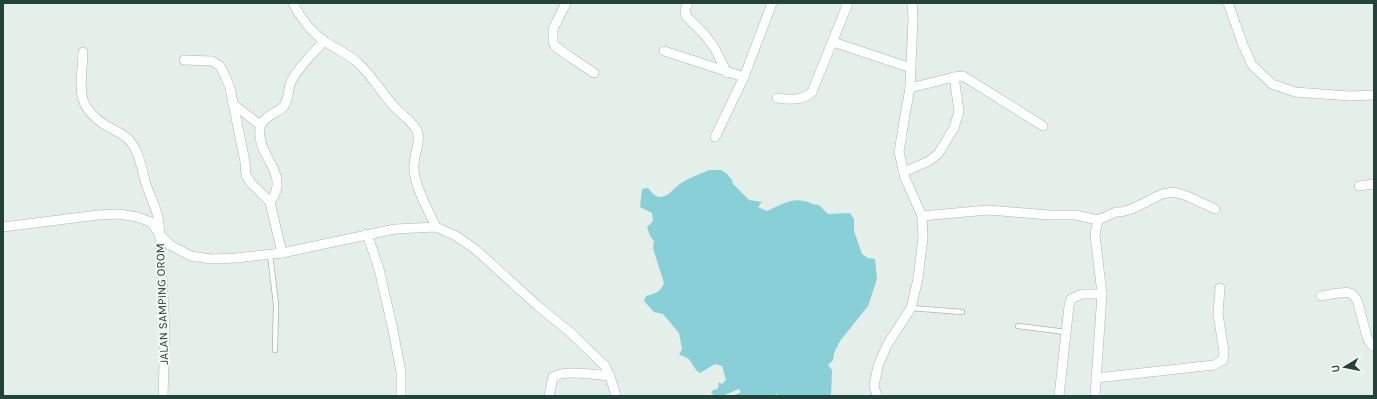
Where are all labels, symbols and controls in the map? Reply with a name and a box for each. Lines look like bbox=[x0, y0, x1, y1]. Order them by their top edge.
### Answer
street label: JALAN SAMPING OROM bbox=[153, 243, 171, 365]
north arrow bbox=[1325, 347, 1365, 387]
text: U bbox=[1329, 364, 1343, 374]

